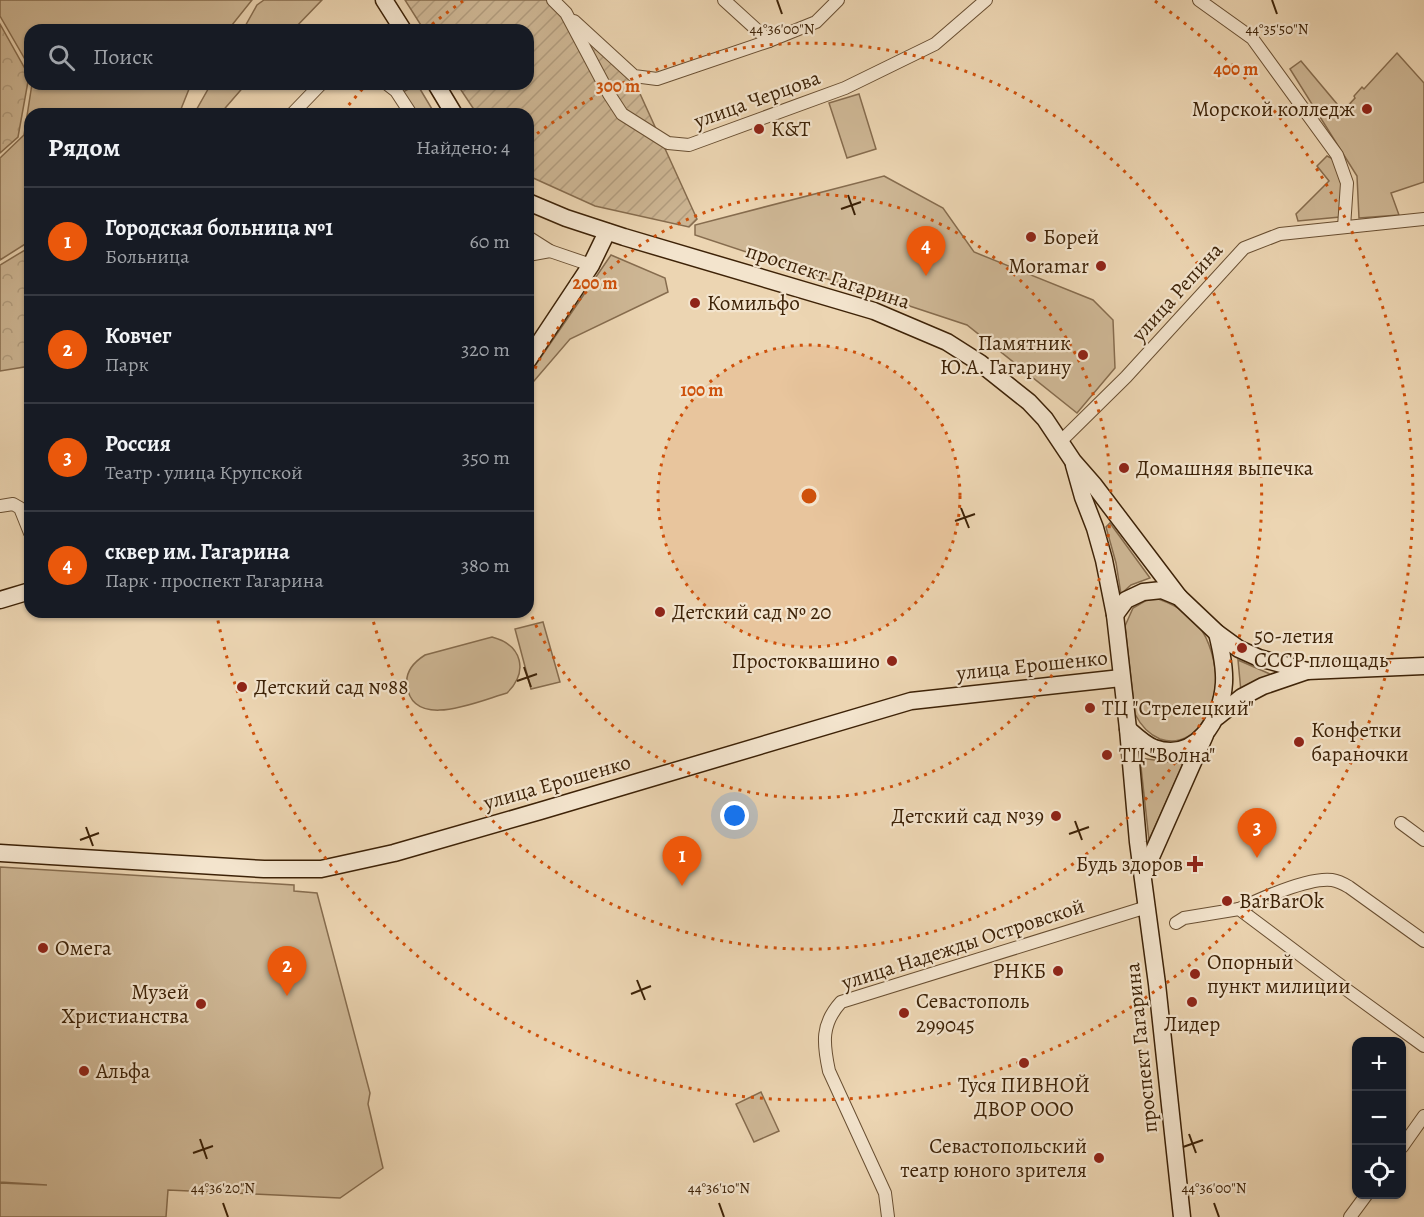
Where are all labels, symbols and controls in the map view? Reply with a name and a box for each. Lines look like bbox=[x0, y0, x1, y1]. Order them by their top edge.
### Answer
text: 44°36'00"N bbox=[749, 19, 815, 39]
text: 44°35'50"N bbox=[1245, 19, 1309, 39]
search box bbox=[24, 24, 534, 90]
icon: search bbox=[45, 41, 78, 74]
text: Поиск bbox=[93, 42, 153, 72]
text: 400 m bbox=[1214, 57, 1258, 81]
street label: улица Черцова bbox=[689, 63, 824, 135]
text: 300 m bbox=[596, 74, 640, 98]
place label: Морской колледж bbox=[1192, 95, 1355, 123]
marker: Морской колледж bbox=[1360, 102, 1374, 116]
place label: К&Т bbox=[771, 115, 811, 143]
marker: К&Т bbox=[752, 122, 766, 136]
text: Рядом bbox=[48, 130, 120, 165]
text: Найдено: 4 bbox=[416, 134, 510, 161]
text: Городская больница №1 bbox=[105, 213, 333, 243]
place label: Борей bbox=[1043, 223, 1099, 251]
pin: 4 bbox=[906, 226, 946, 276]
text: 1 bbox=[64, 228, 71, 255]
text: 60 m bbox=[470, 228, 510, 255]
marker: Борей bbox=[1024, 230, 1038, 244]
street label: проспект Гагарина bbox=[742, 236, 914, 316]
street label: улица Репина bbox=[1124, 236, 1229, 348]
text: Больница bbox=[105, 243, 189, 270]
place label: Moramar bbox=[1008, 252, 1089, 280]
marker: Moramar bbox=[1094, 259, 1108, 273]
text: 200 m bbox=[572, 271, 618, 295]
place label: Комильфо bbox=[707, 289, 800, 317]
marker: Комильфо bbox=[688, 296, 702, 310]
text: Ковчег bbox=[105, 321, 172, 351]
place label: Памятник Ю.А. Гагарину bbox=[940, 329, 1071, 381]
text: 2 bbox=[63, 336, 72, 363]
text: 320 m bbox=[461, 336, 510, 363]
marker: Памятник Ю.А. Гагарину bbox=[1076, 348, 1090, 362]
text: Парк bbox=[105, 351, 149, 378]
text: 100 m bbox=[681, 378, 723, 402]
text: Россия bbox=[105, 429, 171, 459]
text: 3 bbox=[63, 444, 72, 471]
text: 350 m bbox=[462, 444, 510, 471]
place label: Домашняя выпечка bbox=[1136, 454, 1314, 482]
text: Театр · улица Крупской bbox=[105, 459, 303, 486]
marker: Домашняя выпечка bbox=[1117, 461, 1131, 475]
centre of rings bbox=[799, 486, 819, 506]
text: сквер им. Гагарина bbox=[105, 537, 290, 567]
text: 4 bbox=[63, 552, 72, 579]
text: 380 m bbox=[461, 552, 510, 579]
text: Парк · проспект Гагарина bbox=[105, 567, 324, 594]
place label: Детский сад № 20 bbox=[672, 598, 831, 626]
marker: Детский сад № 20 bbox=[653, 605, 667, 619]
place label: 50-летия СССР площадь bbox=[1254, 622, 1388, 674]
marker: 50-летия СССР площадь bbox=[1235, 641, 1249, 655]
street label: улица Ерошенко bbox=[954, 643, 1109, 687]
place label: Простоквашино bbox=[731, 647, 880, 675]
marker: Простоквашино bbox=[885, 654, 899, 668]
place label: Детский сад №88 bbox=[254, 673, 408, 701]
marker: Детский сад №88 bbox=[235, 680, 249, 694]
place label: ТЦ "Стрелецкий" bbox=[1102, 694, 1254, 722]
marker: ТЦ "Стрелецкий" bbox=[1083, 701, 1097, 715]
place label: Конфетки бараночки bbox=[1311, 716, 1409, 768]
marker: Конфетки бараночки bbox=[1292, 735, 1306, 749]
place label: ТЦ "Волна" bbox=[1119, 741, 1215, 769]
street label: улица Ерошенко bbox=[479, 748, 634, 817]
marker: ТЦ "Волна" bbox=[1100, 748, 1114, 762]
your location bbox=[720, 801, 749, 830]
place label: Детский сад №39 bbox=[892, 802, 1044, 830]
pin: 3 bbox=[1238, 808, 1276, 858]
marker: Детский сад №39 bbox=[1049, 809, 1063, 823]
pin: 1 bbox=[662, 836, 702, 886]
place label: Будь здоров bbox=[1076, 850, 1183, 878]
marker: Будь здоров bbox=[1188, 857, 1202, 871]
place label: BarBarOk bbox=[1239, 887, 1325, 915]
street label: улица Надежды Островской bbox=[837, 891, 1088, 997]
marker: BarBarOk bbox=[1220, 894, 1234, 908]
place label: Омега bbox=[55, 934, 112, 962]
marker: Омега bbox=[36, 941, 50, 955]
pin: 2 bbox=[268, 946, 306, 996]
place label: Опорный пункт милиции bbox=[1207, 948, 1350, 1000]
place label: РНКБ bbox=[993, 957, 1046, 985]
street label: проспект Гагарина bbox=[1118, 961, 1164, 1135]
marker: РНКБ bbox=[1051, 964, 1065, 978]
marker: Опорный пункт милиции bbox=[1188, 967, 1202, 981]
place label: Музей Христианства bbox=[62, 978, 189, 1030]
place label: Севастополь 299045 bbox=[916, 987, 1029, 1039]
marker: Лидер bbox=[1185, 995, 1199, 1009]
marker: Музей Христианства bbox=[194, 997, 208, 1011]
marker: Севастополь 299045 bbox=[897, 1006, 911, 1020]
place label: Лидер bbox=[1164, 1010, 1220, 1038]
map controls bbox=[1352, 1037, 1406, 1199]
button: + bbox=[1352, 1037, 1406, 1091]
marker: Туся ПИВНОЙ ДВОР ООО bbox=[1017, 1056, 1031, 1070]
place label: Альфа bbox=[95, 1057, 151, 1085]
marker: Альфа bbox=[77, 1064, 91, 1078]
place label: Туся ПИВНОЙ ДВОР ООО bbox=[958, 1071, 1090, 1123]
button: − bbox=[1352, 1091, 1406, 1145]
place label: Севастопольский театр юного зрителя bbox=[900, 1132, 1087, 1184]
button: locate bbox=[1352, 1145, 1406, 1199]
marker: Севастопольский театр юного зрителя bbox=[1092, 1151, 1106, 1165]
text: 44°36'20"N bbox=[191, 1178, 255, 1198]
text: 44°36'10"N bbox=[688, 1178, 750, 1198]
text: 44°36'00"N bbox=[1181, 1178, 1247, 1198]

